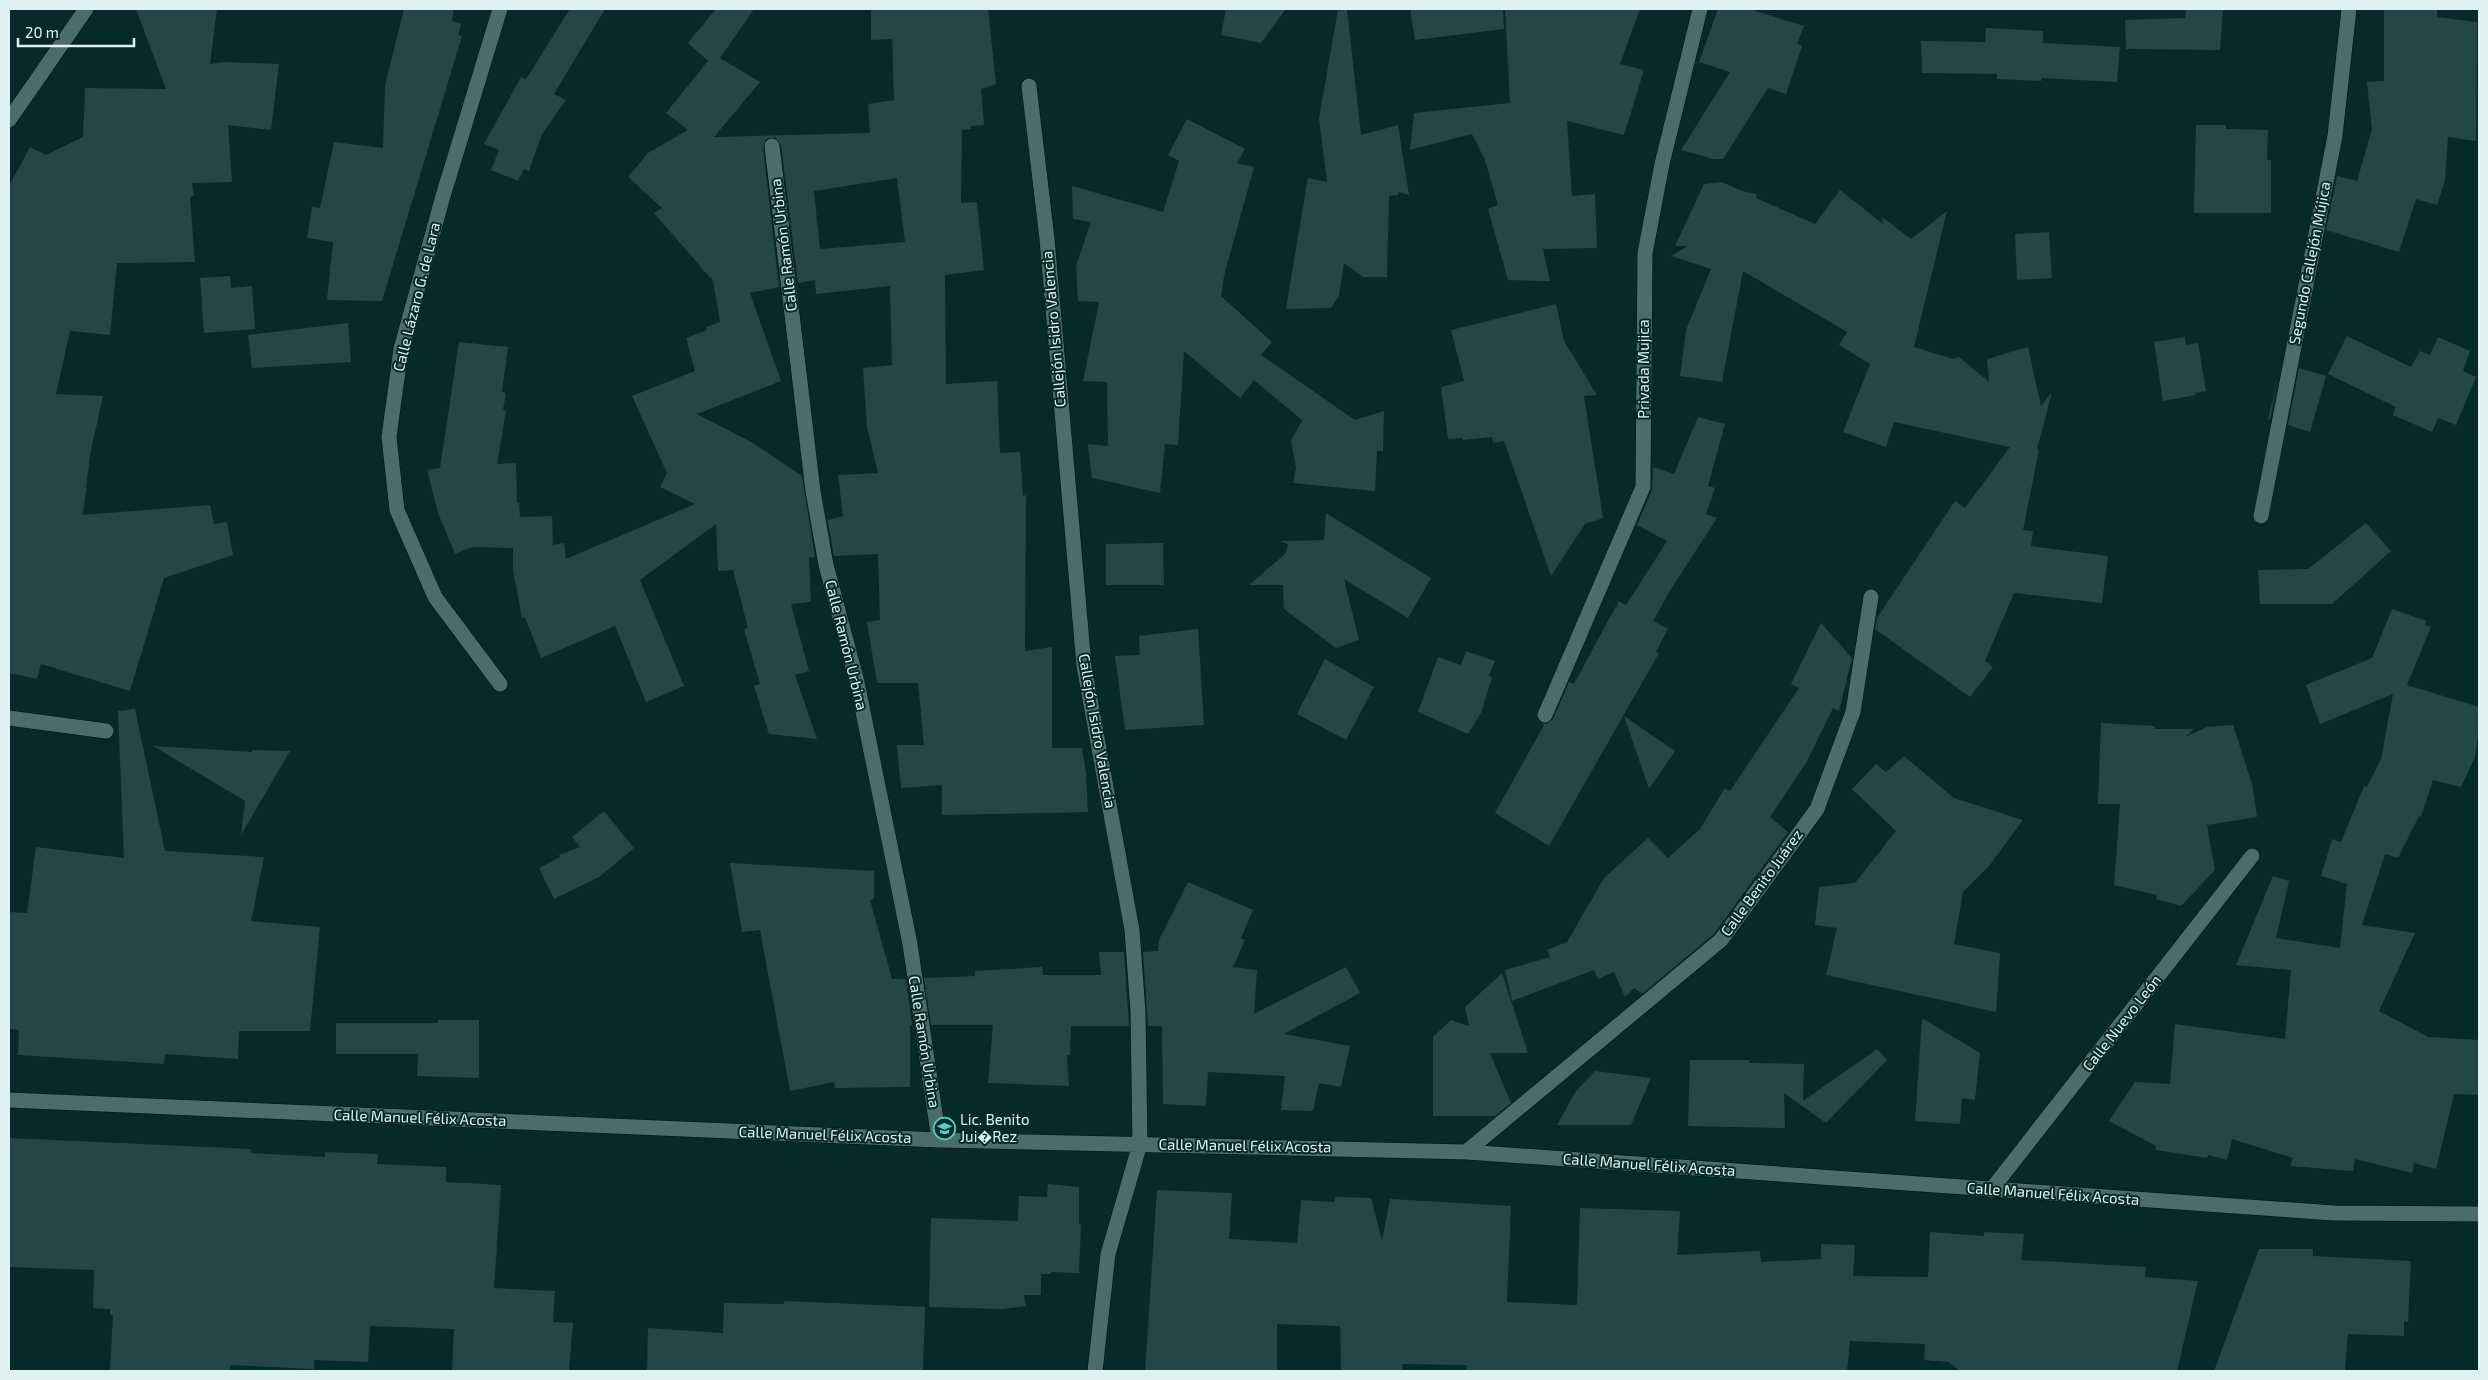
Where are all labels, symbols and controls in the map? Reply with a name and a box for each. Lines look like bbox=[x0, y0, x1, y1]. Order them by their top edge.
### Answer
scale bar bbox=[18, 15, 134, 47]
text: 20 m bbox=[25, 23, 59, 41]
street label: Calle Ramón Urbina bbox=[766, 178, 800, 312]
street label: Segundo Callejón Mújica bbox=[2284, 180, 2335, 346]
street label: Calle Lázaro G. de Lara bbox=[389, 220, 443, 373]
street label: Callejón Isidro Valencia bbox=[1037, 250, 1070, 408]
street label: Privada Mujica bbox=[1634, 319, 1653, 419]
street label: Calle Ramón Urbina bbox=[822, 578, 872, 712]
street label: Callejón Isidro Valencia bbox=[1075, 652, 1120, 810]
street label: Calle Benito Juárez bbox=[1716, 826, 1806, 939]
street label: Calle Nuevo León bbox=[2078, 971, 2164, 1074]
street label: Calle Ramón Urbina bbox=[906, 974, 944, 1109]
street label: Calle Manuel Félix Acosta bbox=[333, 1105, 507, 1129]
place label: Lic. Benito Jui�Rez bbox=[960, 1110, 1030, 1145]
school or university icon: Lic. Benito Jui�Rez bbox=[932, 1117, 956, 1141]
street label: Calle Manuel Félix Acosta bbox=[738, 1122, 912, 1146]
street label: Calle Manuel Félix Acosta bbox=[1158, 1134, 1332, 1156]
street label: Calle Manuel Félix Acosta bbox=[1562, 1149, 1736, 1179]
street label: Calle Manuel Félix Acosta bbox=[1966, 1178, 2140, 1208]

